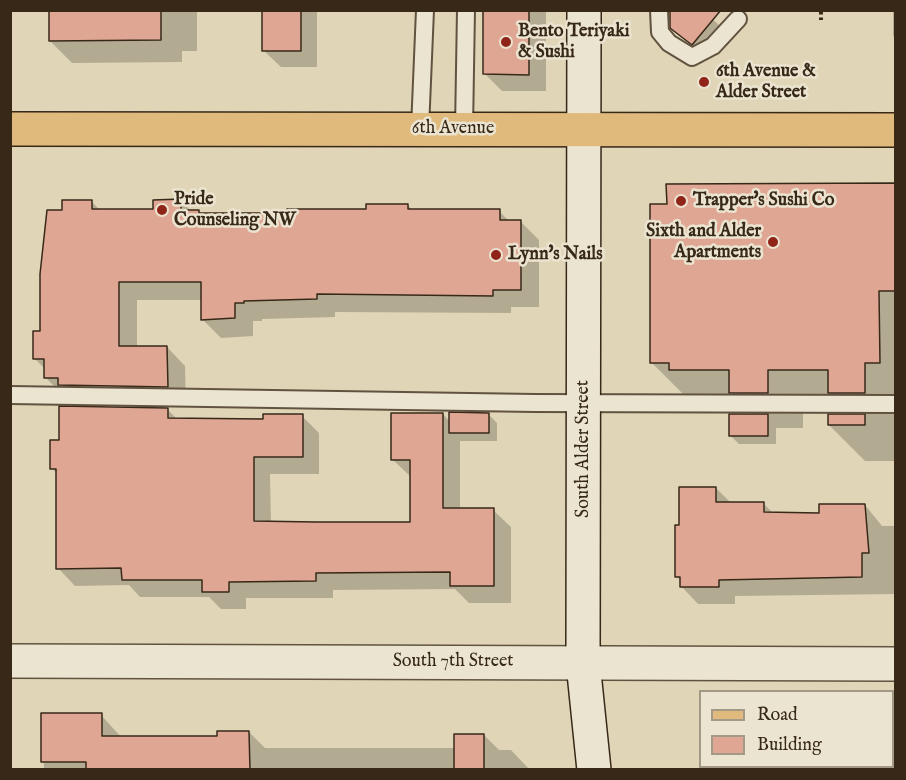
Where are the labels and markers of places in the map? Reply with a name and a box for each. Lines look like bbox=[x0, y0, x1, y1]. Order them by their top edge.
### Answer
place label: Bento Teriyaki & Sushi bbox=[518, 21, 630, 63]
marker: Bento Teriyaki & Sushi bbox=[499, 35, 513, 49]
place label: 6th Avenue & Alder Street bbox=[716, 61, 816, 104]
marker: 6th Avenue & Alder Street bbox=[697, 75, 711, 89]
place label: Pride Counseling NW bbox=[174, 189, 296, 232]
place label: Trapper's Sushi Co bbox=[693, 190, 834, 212]
marker: Trapper's Sushi Co bbox=[674, 194, 688, 208]
marker: Pride Counseling NW bbox=[155, 203, 169, 217]
place label: Sixth and Alder Apartments bbox=[646, 221, 761, 264]
marker: Sixth and Alder Apartments bbox=[766, 235, 780, 249]
place label: Lynn's Nails bbox=[508, 244, 603, 266]
marker: Lynn's Nails bbox=[489, 248, 503, 262]

